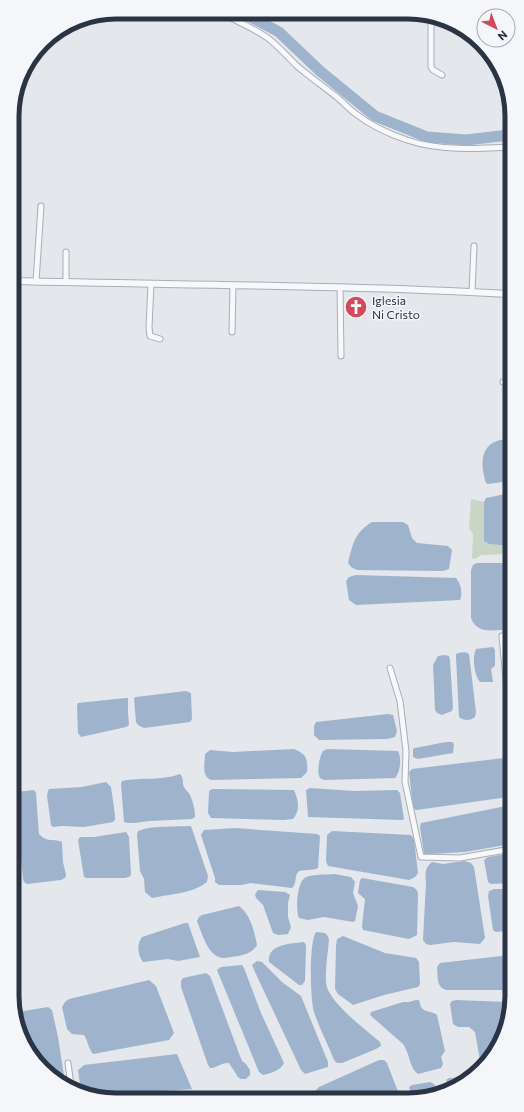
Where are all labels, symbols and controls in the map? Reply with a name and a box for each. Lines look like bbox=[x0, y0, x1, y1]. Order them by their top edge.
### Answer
north arrow bbox=[476, 8, 516, 48]
text: N bbox=[496, 28, 510, 43]
place label: Iglesia Ni Cristo bbox=[372, 293, 420, 321]
church icon: Iglesia Ni Cristo bbox=[343, 294, 369, 320]

